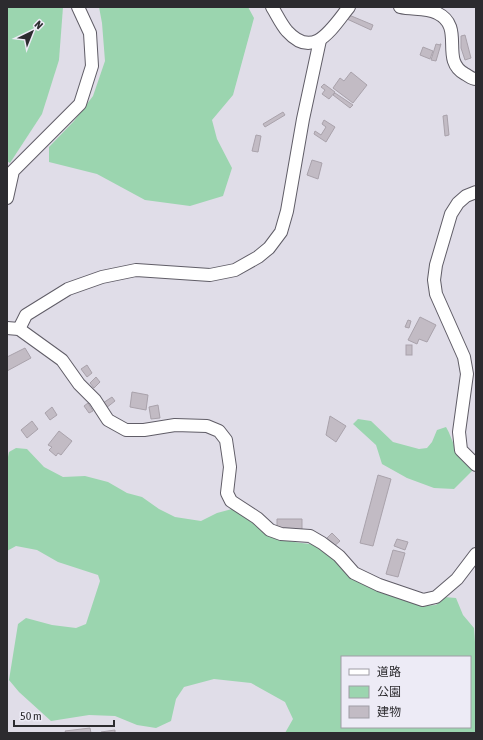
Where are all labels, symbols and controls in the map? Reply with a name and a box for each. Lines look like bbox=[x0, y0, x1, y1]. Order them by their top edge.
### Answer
north arrow bbox=[12, 12, 52, 52]
text: N bbox=[32, 18, 45, 31]
legend bbox=[341, 656, 471, 728]
text: 道路 bbox=[377, 665, 401, 679]
text: 公園 bbox=[377, 685, 401, 699]
scale bar bbox=[14, 702, 114, 728]
text: 建物 bbox=[377, 705, 401, 719]
text: 50 m bbox=[20, 709, 42, 723]

